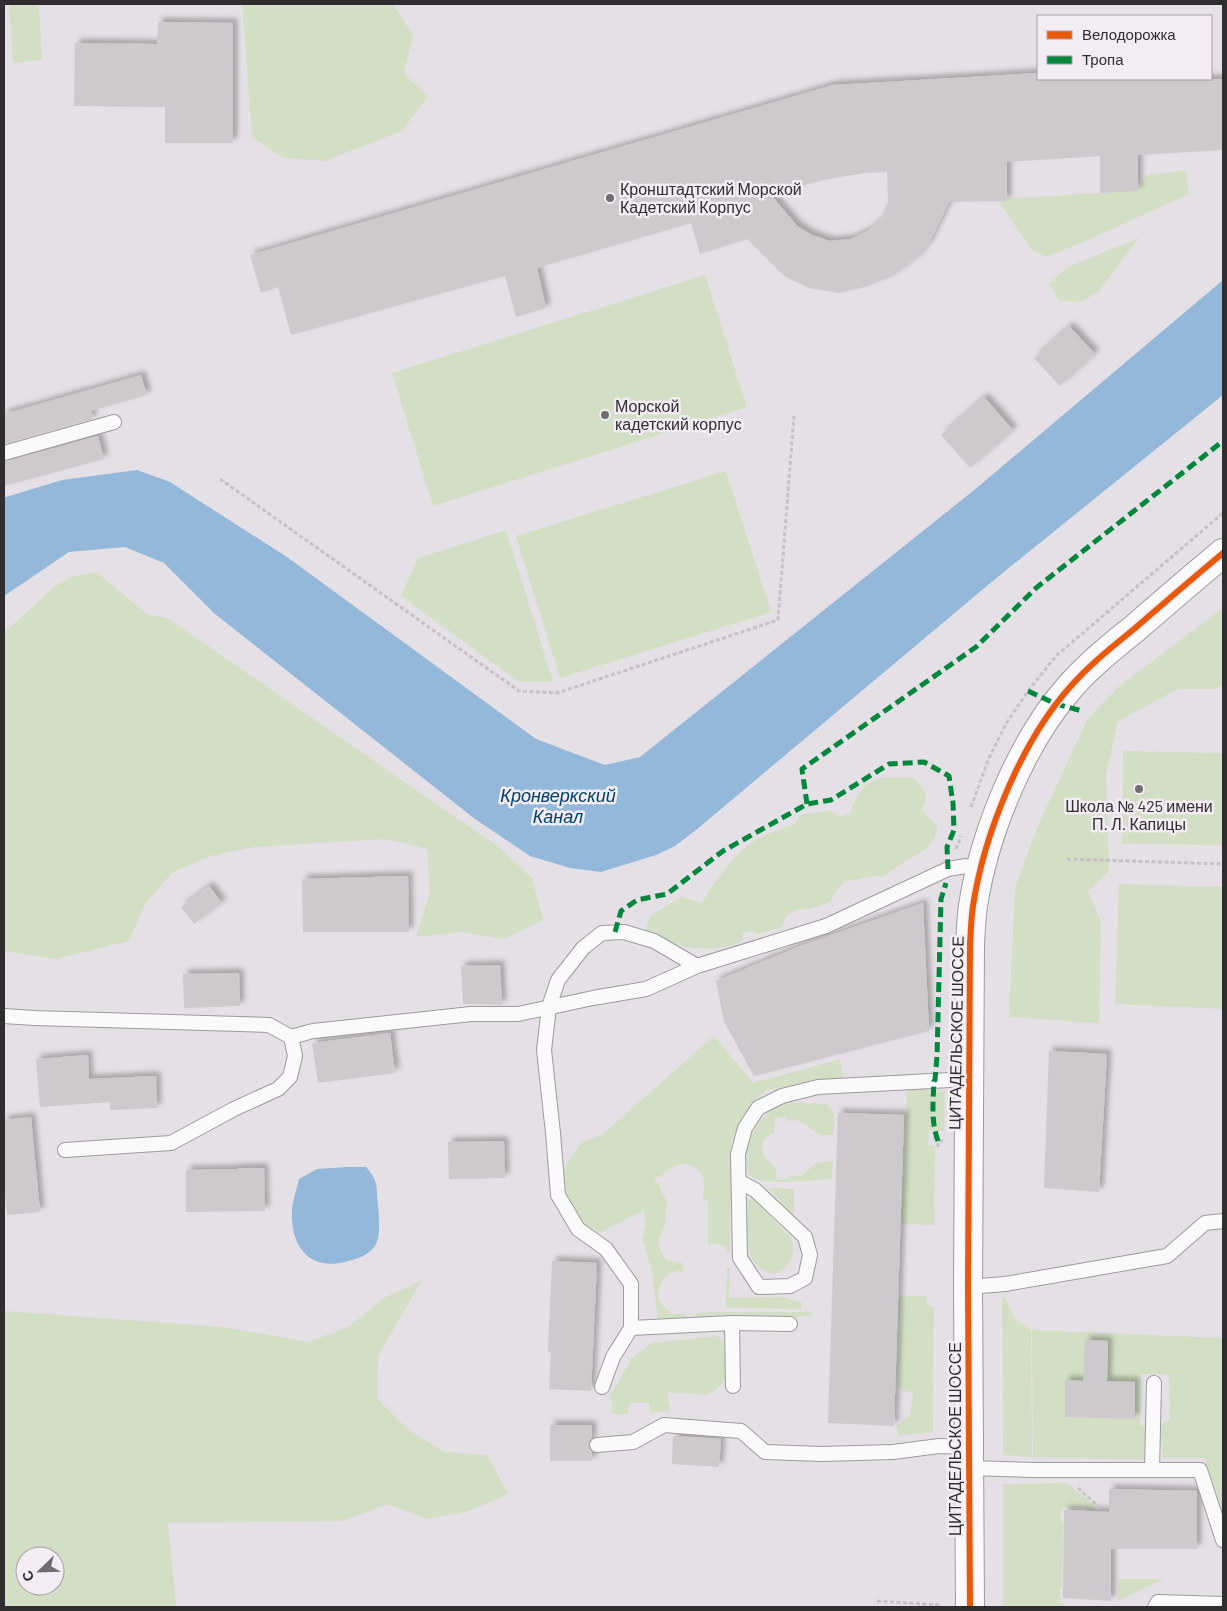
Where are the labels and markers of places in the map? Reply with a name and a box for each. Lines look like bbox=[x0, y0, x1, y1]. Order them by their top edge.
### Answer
place label: Кронштадтский Морской Кадетский Корпус bbox=[620, 179, 802, 216]
marker: Кронштадтский Морской Кадетский Корпус bbox=[604, 192, 616, 204]
place label: Морской кадетский корпус bbox=[615, 396, 742, 433]
marker: Морской кадетский корпус bbox=[599, 409, 611, 421]
marker: Школа № 425 имени П. Л. Капицы bbox=[1133, 783, 1145, 795]
place label: Школа № 425 имени П. Л. Капицы bbox=[1065, 796, 1213, 833]

